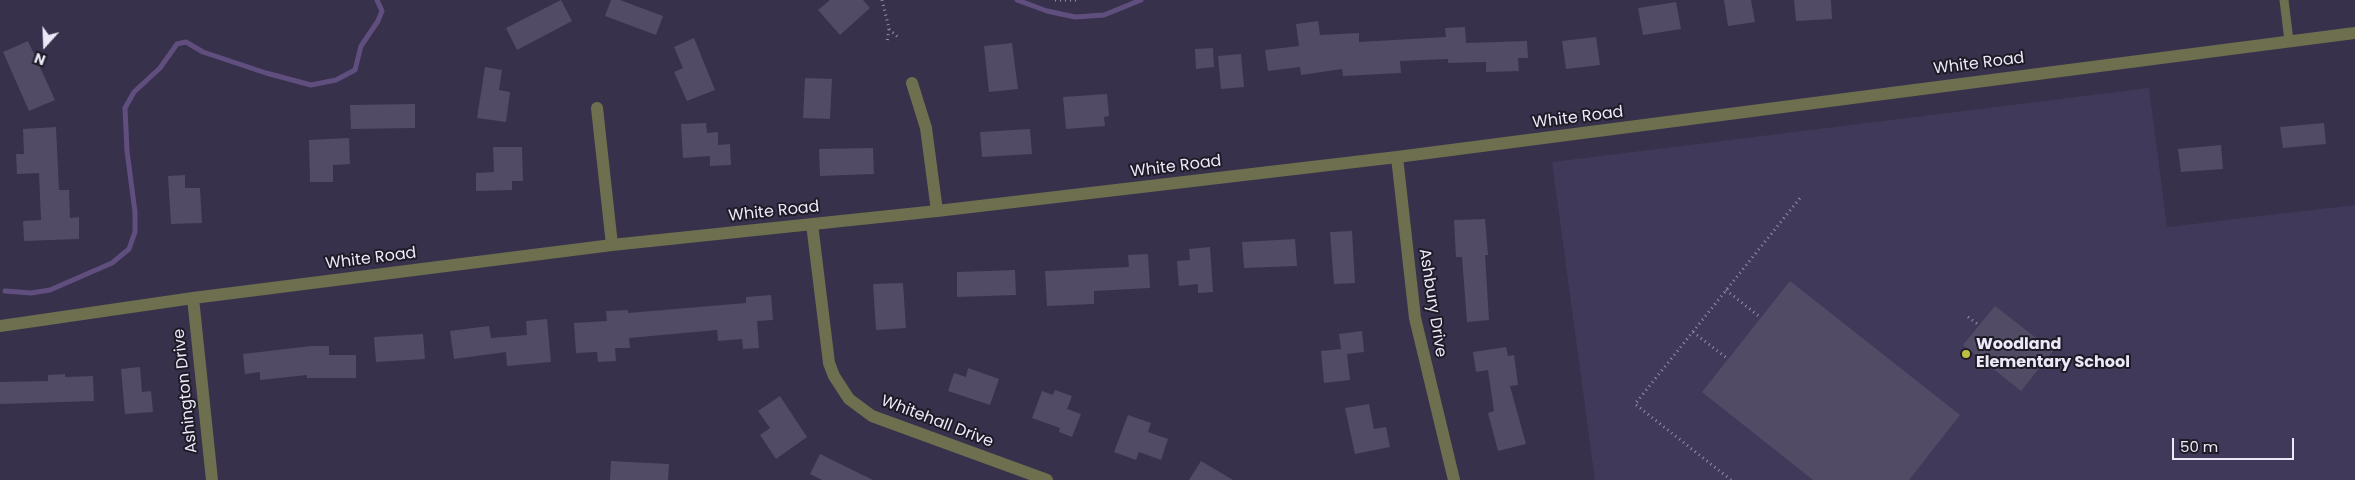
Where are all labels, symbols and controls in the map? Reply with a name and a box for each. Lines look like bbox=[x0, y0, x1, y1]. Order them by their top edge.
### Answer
north arrow bbox=[20, 20, 70, 70]
text: N bbox=[32, 48, 48, 70]
street label: White Road bbox=[1932, 49, 2026, 79]
street label: White Road bbox=[1531, 103, 1625, 133]
street label: White Road bbox=[1129, 152, 1223, 182]
street label: White Road bbox=[728, 198, 820, 226]
street label: White Road bbox=[324, 244, 418, 274]
street label: Ashbury Drive bbox=[1414, 247, 1450, 359]
street label: Ashington Drive bbox=[170, 328, 202, 454]
place label: Woodland Elementary School bbox=[1976, 335, 2130, 373]
marker: Woodland Elementary School bbox=[1960, 348, 1972, 360]
street label: Whitehall Drive bbox=[878, 392, 996, 452]
scale bar bbox=[2175, 428, 2298, 460]
text: 50 m bbox=[2180, 436, 2218, 457]

